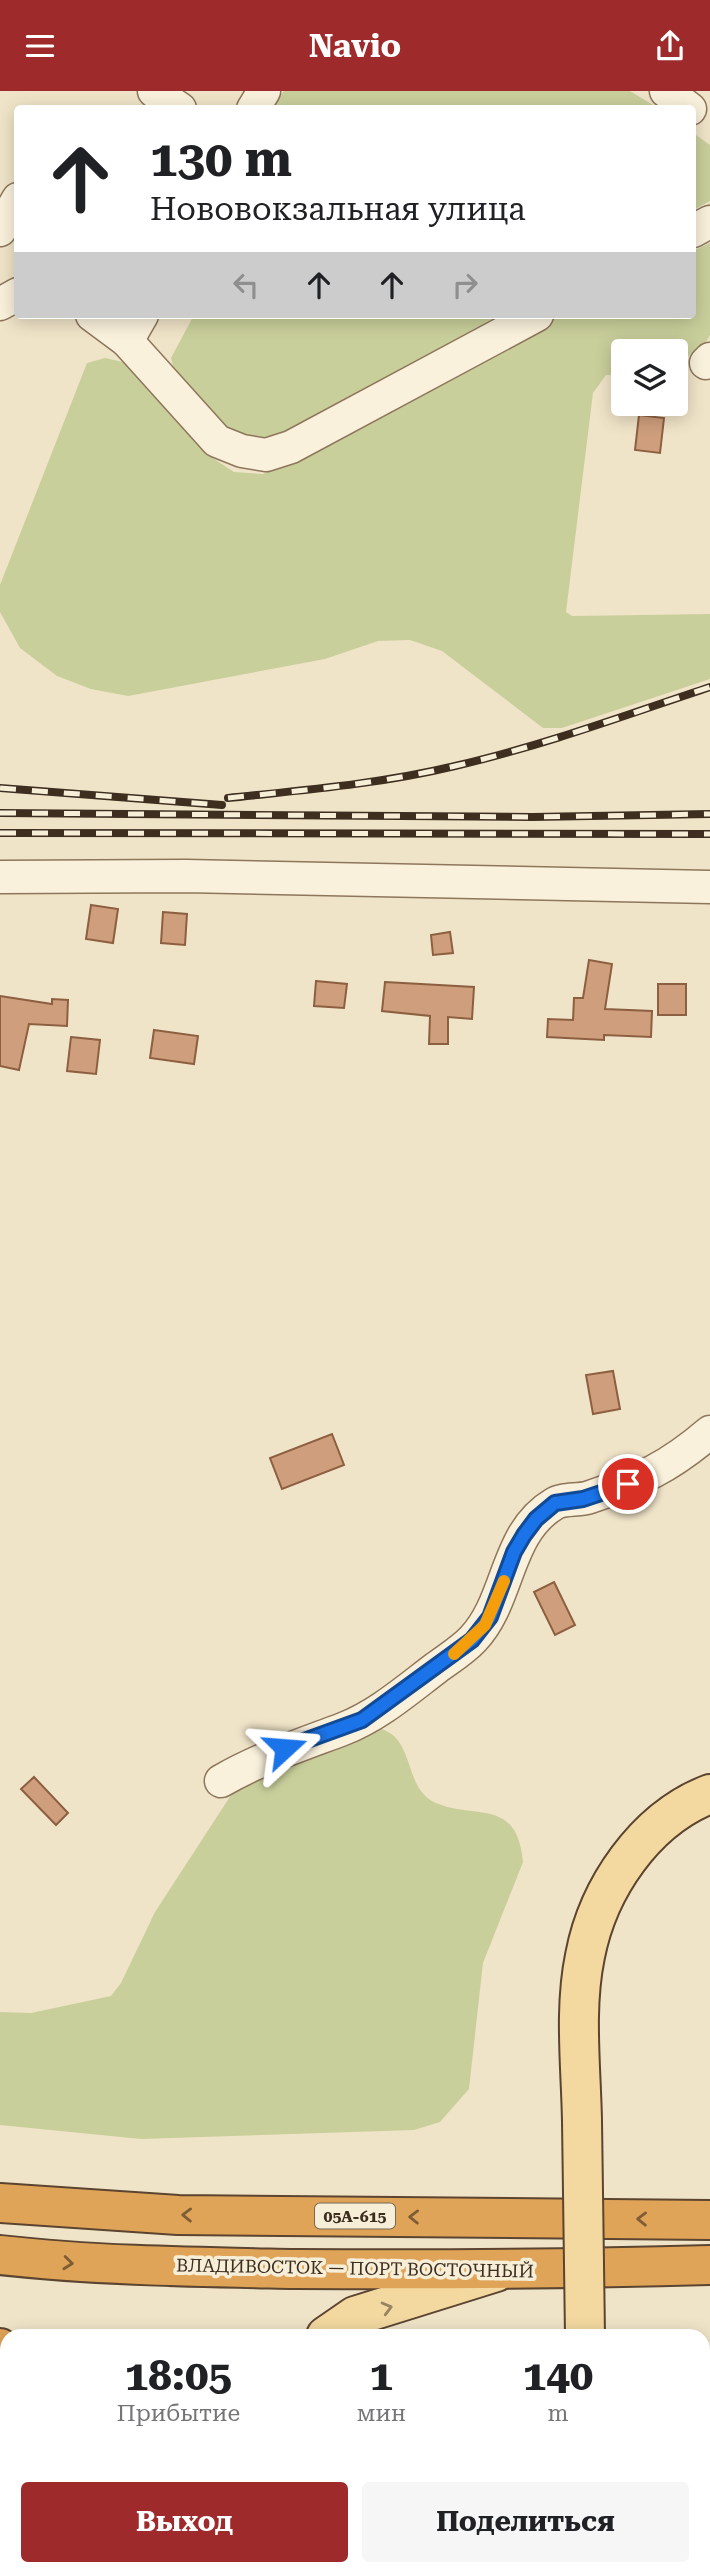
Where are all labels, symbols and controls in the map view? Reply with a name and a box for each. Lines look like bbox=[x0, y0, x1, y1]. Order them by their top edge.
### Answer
icon: menu bbox=[21, 27, 59, 65]
text: Navio bbox=[309, 27, 401, 65]
icon: share bbox=[651, 27, 689, 65]
text: 130 m bbox=[150, 131, 292, 188]
icon: ahead bbox=[35, 133, 126, 224]
text: Нововокзальная улица bbox=[150, 190, 526, 228]
icon: left bbox=[227, 266, 265, 304]
icon: ahead bbox=[300, 266, 338, 304]
icon: ahead bbox=[373, 266, 411, 304]
icon: right bbox=[446, 266, 484, 304]
map controls bbox=[611, 339, 688, 416]
button: layers bbox=[611, 339, 688, 416]
pin bbox=[598, 1454, 658, 1514]
icon: arrive bbox=[609, 1465, 647, 1503]
position arrow bbox=[248, 1711, 322, 1785]
road number: 05А-615 bbox=[315, 2203, 395, 2229]
one-way arrow bbox=[181, 2207, 192, 2222]
one-way arrow bbox=[409, 2209, 419, 2225]
one-way arrow bbox=[636, 2211, 647, 2227]
street label: ВЛАДИВОСТОК — ПОРТ ВОСТОЧНЫЙ bbox=[176, 2254, 534, 2282]
one-way arrow bbox=[62, 2255, 74, 2270]
one-way arrow bbox=[381, 2301, 393, 2316]
text: 18:05 bbox=[125, 2351, 232, 2400]
text: 1 bbox=[370, 2351, 393, 2400]
text: 140 bbox=[523, 2351, 593, 2400]
text: Прибытие bbox=[117, 2400, 240, 2427]
text: мин bbox=[357, 2400, 406, 2427]
text: m bbox=[547, 2400, 568, 2427]
button: Выход bbox=[21, 2482, 348, 2562]
button: Поделиться bbox=[362, 2482, 689, 2562]

